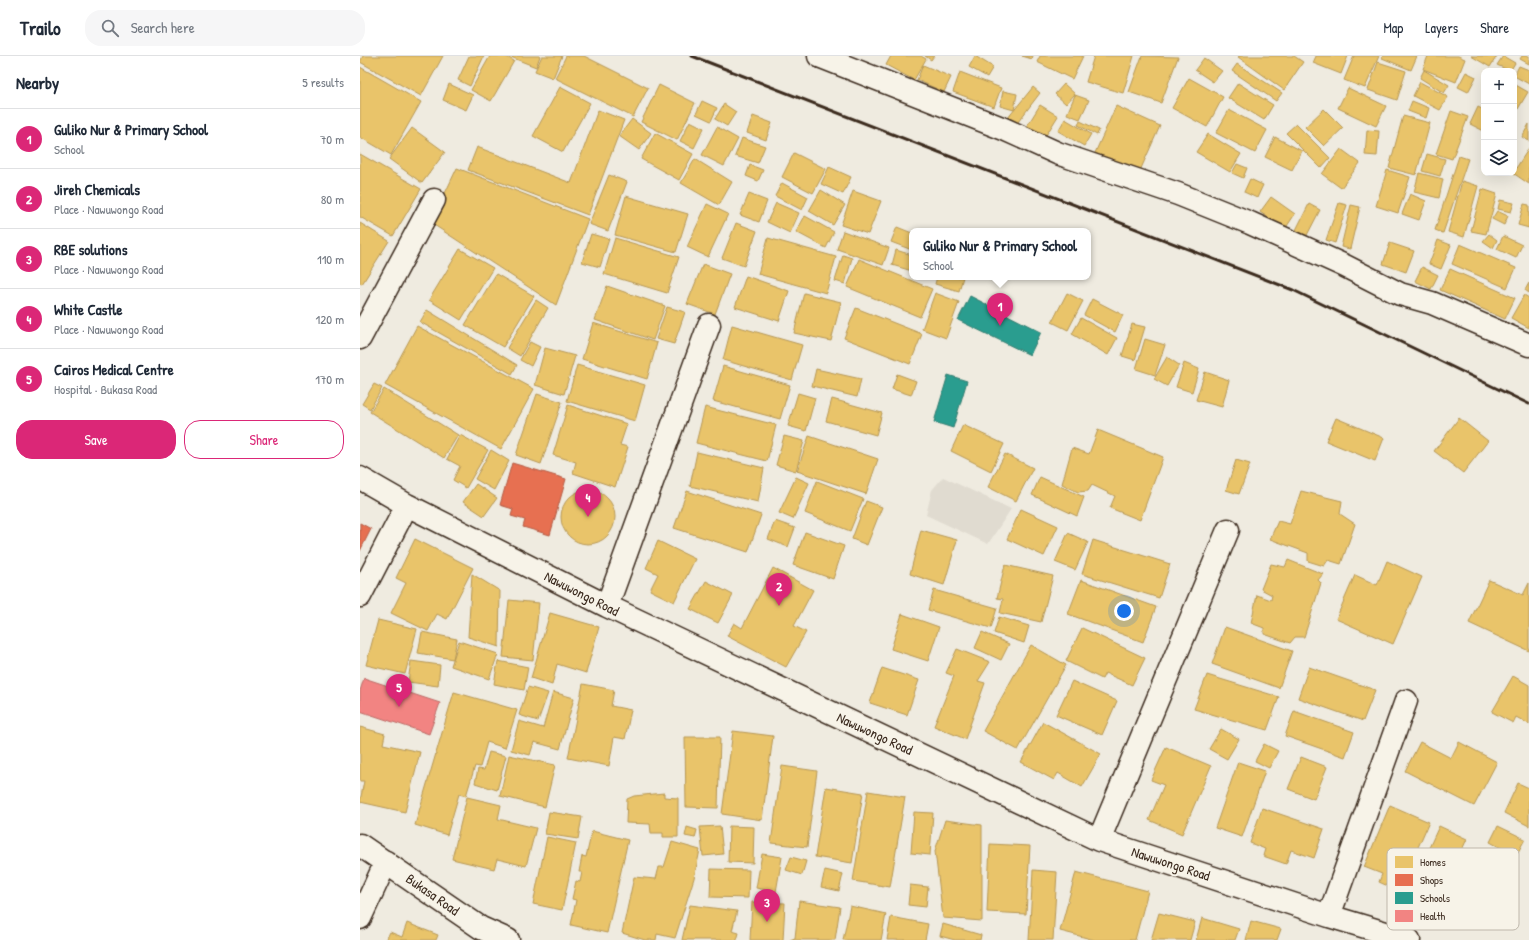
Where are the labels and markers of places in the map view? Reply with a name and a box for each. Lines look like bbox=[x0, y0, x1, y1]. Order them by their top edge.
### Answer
pin: 1 bbox=[987, 293, 1013, 326]
pin: 4 bbox=[575, 484, 601, 517]
pin: 2 bbox=[766, 573, 792, 606]
pin: 5 bbox=[386, 674, 412, 707]
pin: 3 bbox=[754, 889, 780, 922]

